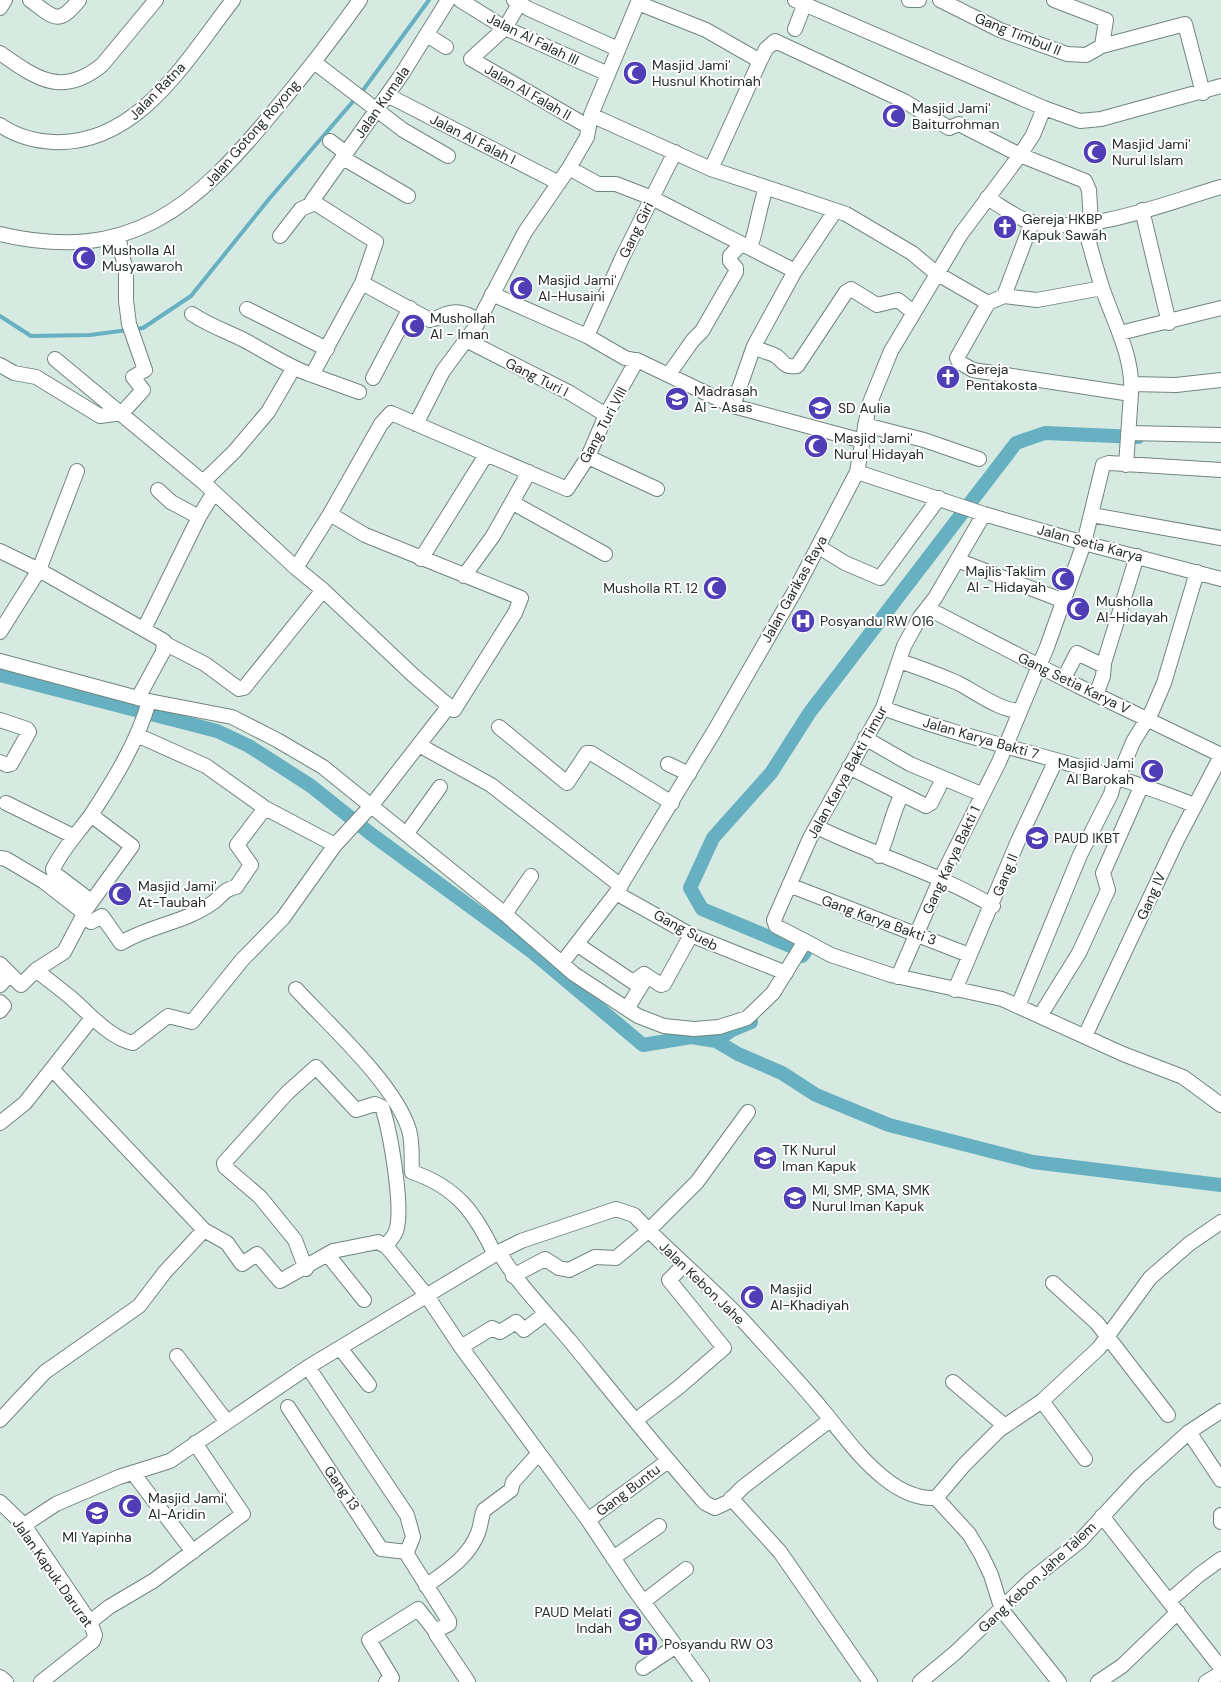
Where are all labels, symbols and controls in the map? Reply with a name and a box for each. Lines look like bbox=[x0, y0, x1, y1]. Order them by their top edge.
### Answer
street label: Gang Timbul II bbox=[972, 8, 1064, 60]
street label: Jalan Al Falah III bbox=[484, 9, 582, 69]
place label: Masjid Jami' Husnul Khotimah bbox=[652, 56, 761, 90]
street label: Jalan Ratna bbox=[125, 58, 189, 124]
street label: Jalan Al Falah II bbox=[482, 60, 574, 124]
mosque icon: Masjid Jami' Husnul Khotimah bbox=[622, 60, 648, 86]
street label: Jalan Kumala bbox=[351, 62, 413, 142]
street label: Jalan Gotong Royong bbox=[201, 76, 303, 190]
place label: Masjid Jami' Baiturrohman bbox=[912, 99, 1000, 133]
mosque icon: Masjid Jami' Baiturrohman bbox=[881, 103, 907, 129]
street label: Jalan Al Falah I bbox=[427, 110, 519, 168]
place label: Masjid Jami' Nurul Islam bbox=[1112, 135, 1190, 169]
mosque icon: Masjid Jami' Nurul Islam bbox=[1082, 139, 1108, 165]
street label: Gang Giri bbox=[615, 199, 657, 261]
place label: Gereja HKBP Kapuk Sawah bbox=[1022, 210, 1107, 244]
church icon: Gereja HKBP Kapuk Sawah bbox=[992, 214, 1018, 240]
place label: Musholla Al Musyawaroh bbox=[102, 241, 183, 275]
mosque icon: Musholla Al Musyawaroh bbox=[71, 245, 97, 271]
place label: Masjid Jami' Al-Husaini bbox=[538, 271, 616, 305]
mosque icon: Masjid Jami' Al-Husaini bbox=[508, 275, 534, 301]
place label: Mushollah Al - Iman bbox=[430, 309, 495, 343]
mosque icon: Mushollah Al - Iman bbox=[400, 313, 426, 339]
street label: Gang Turi I bbox=[502, 353, 572, 401]
place label: Gereja Pentakosta bbox=[966, 360, 1037, 394]
church icon: Gereja Pentakosta bbox=[935, 364, 961, 390]
place label: Madrasah Al - Asas bbox=[694, 382, 758, 416]
street label: Gang Turi VIII bbox=[575, 383, 631, 467]
school or university icon: Madrasah Al - Asas bbox=[664, 386, 690, 412]
school or university icon: SD Aulia bbox=[807, 395, 833, 421]
place label: SD Aulia bbox=[838, 399, 891, 417]
place label: Masjid Jami' Nurul Hidayah bbox=[834, 429, 924, 463]
mosque icon: Masjid Jami' Nurul Hidayah bbox=[803, 433, 829, 459]
street label: Jalan Setia Karya bbox=[1035, 520, 1145, 566]
street label: Jalan Garikas Raya bbox=[757, 532, 831, 646]
place label: Majlis Taklim Al - Hidayah bbox=[966, 562, 1046, 596]
mosque icon: Majlis Taklim Al - Hidayah bbox=[1050, 566, 1076, 592]
mosque icon: Musholla RT. 12 bbox=[702, 575, 728, 601]
place label: Musholla RT. 12 bbox=[603, 579, 698, 597]
place label: Musholla Al-Hidayah bbox=[1096, 592, 1168, 626]
mosque icon: Musholla Al-Hidayah bbox=[1065, 596, 1091, 622]
hospital icon: Posyandu RW 016 bbox=[790, 608, 816, 634]
place label: Posyandu RW 016 bbox=[820, 612, 934, 630]
street label: Gang Setia Karya V bbox=[1015, 648, 1134, 718]
street label: Jalan Karya Bakti Timur bbox=[803, 702, 891, 842]
street label: Jalan Karya Bakti 7 bbox=[921, 713, 1041, 763]
place label: Masjid Jami Al Barokah bbox=[1058, 754, 1134, 788]
mosque icon: Masjid Jami Al Barokah bbox=[1139, 758, 1165, 784]
street label: Gang Karya Bakti 1 bbox=[918, 803, 984, 917]
school or university icon: PAUD IKBT bbox=[1024, 825, 1050, 851]
place label: PAUD IKBT bbox=[1054, 829, 1120, 847]
street label: Gang II bbox=[988, 851, 1022, 899]
street label: Gang IV bbox=[1133, 869, 1170, 923]
place label: Masjid Jami' At-Taubah bbox=[138, 877, 216, 911]
mosque icon: Masjid Jami' At-Taubah bbox=[107, 881, 133, 907]
street label: Gang Karya Bakti 3 bbox=[819, 891, 939, 949]
street label: Gang Sueb bbox=[651, 905, 722, 955]
place label: TK Nurul Iman Kapuk bbox=[782, 1141, 856, 1175]
school or university icon: TK Nurul Iman Kapuk bbox=[752, 1145, 778, 1171]
place label: MI, SMP, SMA, SMK Nurul Iman Kapuk bbox=[812, 1181, 930, 1215]
school or university icon: MI, SMP, SMA, SMK Nurul Iman Kapuk bbox=[782, 1185, 808, 1211]
street label: Jalan Kebon Jahe bbox=[655, 1238, 749, 1328]
place label: Masjid Al-Khadiyah bbox=[770, 1280, 849, 1314]
mosque icon: Masjid Al-Khadiyah bbox=[739, 1284, 765, 1310]
street label: Gang Buntu bbox=[592, 1460, 664, 1520]
street label: Gang 13 bbox=[320, 1462, 364, 1514]
place label: Masjid Jami' Al-Aridin bbox=[148, 1489, 226, 1523]
mosque icon: Masjid Jami' Al-Aridin bbox=[117, 1493, 143, 1519]
school or university icon: MI Yapinha bbox=[84, 1500, 110, 1526]
street label: Jalan Kapuk Darurat bbox=[9, 1515, 97, 1631]
street label: Gang Kebon Jahe Talem bbox=[974, 1518, 1100, 1636]
place label: MI Yapinha bbox=[62, 1528, 132, 1546]
place label: PAUD Melati Indah bbox=[535, 1603, 612, 1637]
school or university icon: PAUD Melati Indah bbox=[617, 1607, 643, 1633]
hospital icon: Posyandu RW 03 bbox=[633, 1631, 659, 1657]
place label: Posyandu RW 03 bbox=[664, 1635, 773, 1653]

